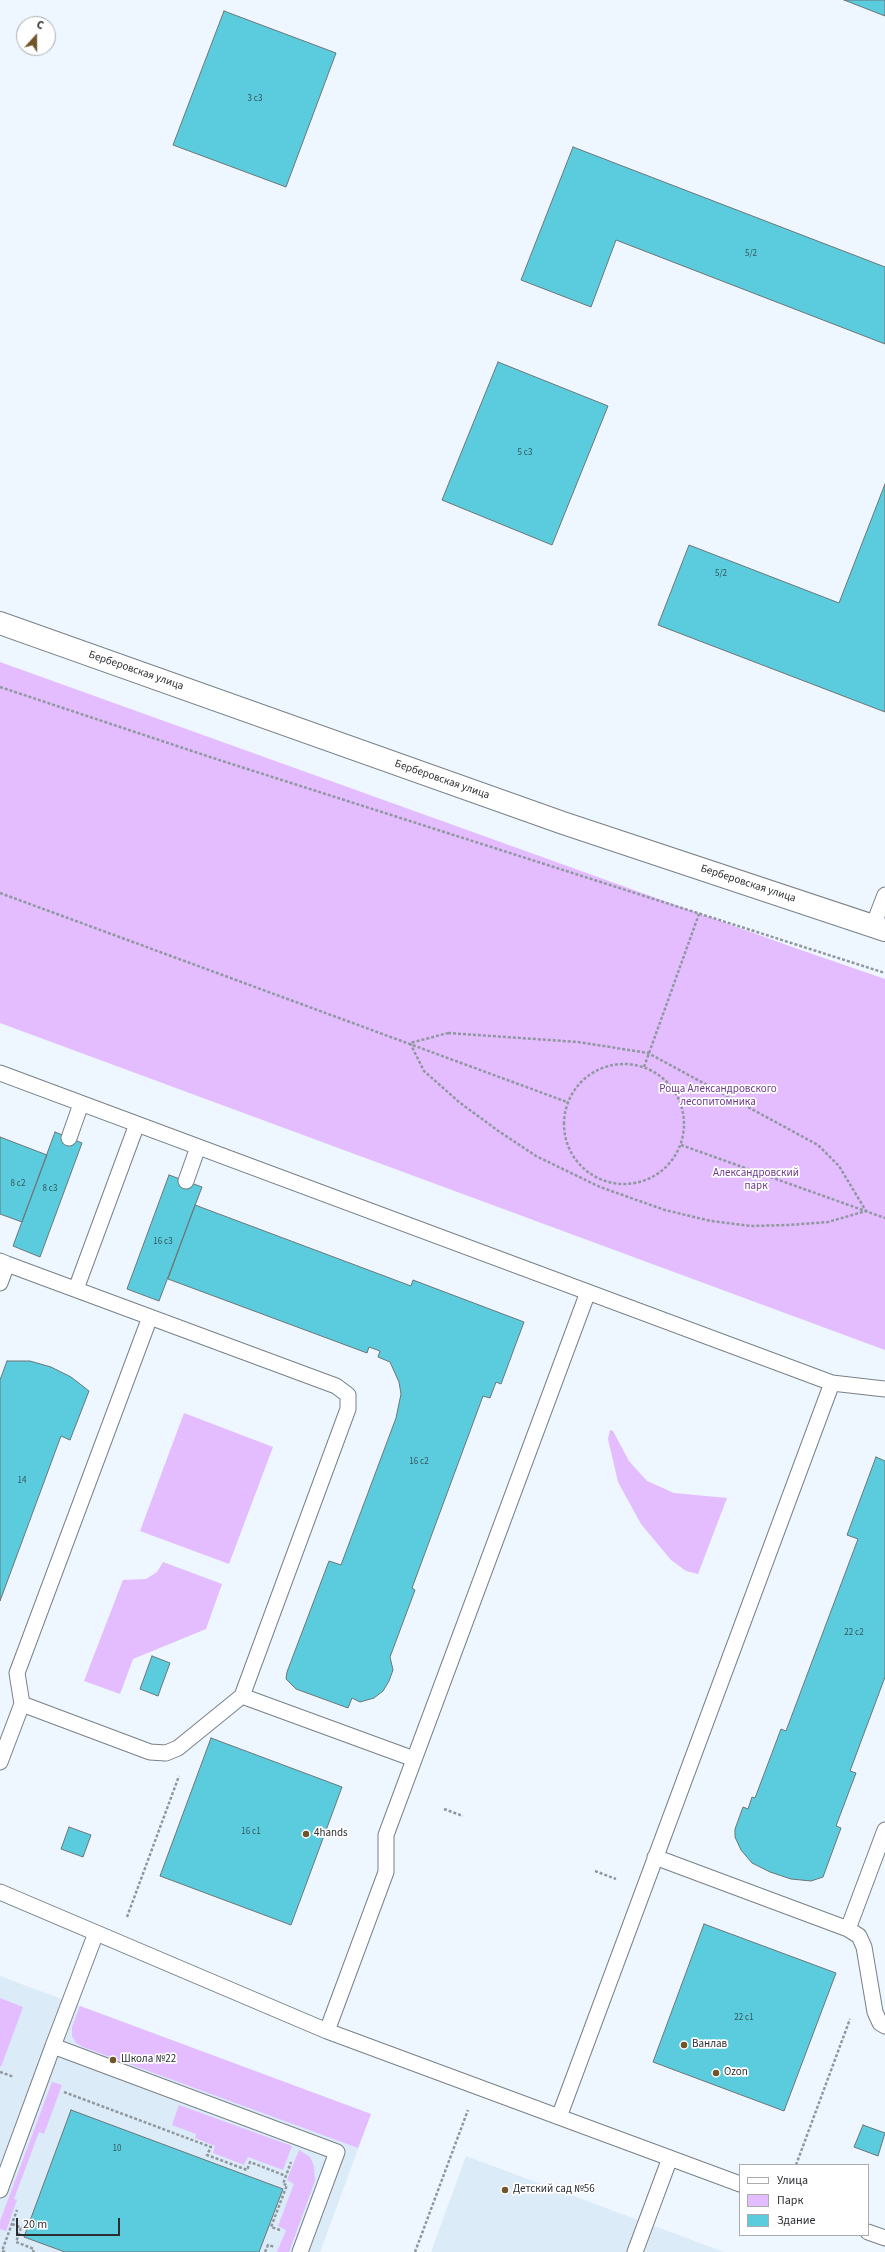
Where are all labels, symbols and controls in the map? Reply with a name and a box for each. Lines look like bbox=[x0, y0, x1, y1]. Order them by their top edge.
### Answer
north arrow bbox=[16, 16, 56, 56]
text: С bbox=[34, 17, 46, 33]
house number: 3 с3 bbox=[248, 94, 262, 104]
house number: 5/2 bbox=[745, 249, 757, 259]
house number: 5 с3 bbox=[518, 448, 532, 458]
house number: 5/2 bbox=[715, 569, 727, 579]
street label: Берберовская улица bbox=[87, 649, 185, 693]
street label: Берберовская улица bbox=[393, 758, 491, 802]
street label: Берберовская улица bbox=[699, 862, 797, 906]
park label: Роща Александровского лесопитомника bbox=[659, 1083, 777, 1109]
park label: Александровский парк bbox=[713, 1167, 799, 1193]
house number: 8 с2 bbox=[11, 1179, 25, 1189]
house number: 8 с3 bbox=[43, 1184, 57, 1194]
house number: 16 с3 bbox=[153, 1237, 173, 1247]
house number: 16 с2 bbox=[409, 1457, 429, 1467]
house number: 14 bbox=[18, 1476, 26, 1486]
house number: 22 с2 bbox=[844, 1628, 864, 1638]
house number: 16 с1 bbox=[241, 1827, 261, 1837]
place label: 4hands bbox=[314, 1827, 348, 1841]
marker: 4hands bbox=[301, 1829, 311, 1839]
house number: 22 с1 bbox=[734, 2013, 754, 2023]
place label: Ванлав bbox=[692, 2038, 727, 2052]
marker: Ванлав bbox=[679, 2040, 689, 2050]
place label: Школа №22 bbox=[121, 2053, 176, 2067]
marker: Школа №22 bbox=[108, 2055, 118, 2065]
place label: Ozon bbox=[724, 2066, 748, 2080]
marker: Ozon bbox=[711, 2068, 721, 2078]
house number: 10 bbox=[113, 2144, 121, 2154]
legend bbox=[739, 2164, 869, 2236]
text: Улица bbox=[777, 2172, 808, 2189]
place label: Детский сад №56 bbox=[513, 2183, 595, 2197]
marker: Детский сад №56 bbox=[500, 2185, 510, 2195]
text: Парк bbox=[777, 2192, 803, 2209]
scale bar bbox=[18, 2210, 122, 2236]
text: Здание bbox=[777, 2212, 816, 2229]
text: 20 m bbox=[23, 2216, 47, 2233]

